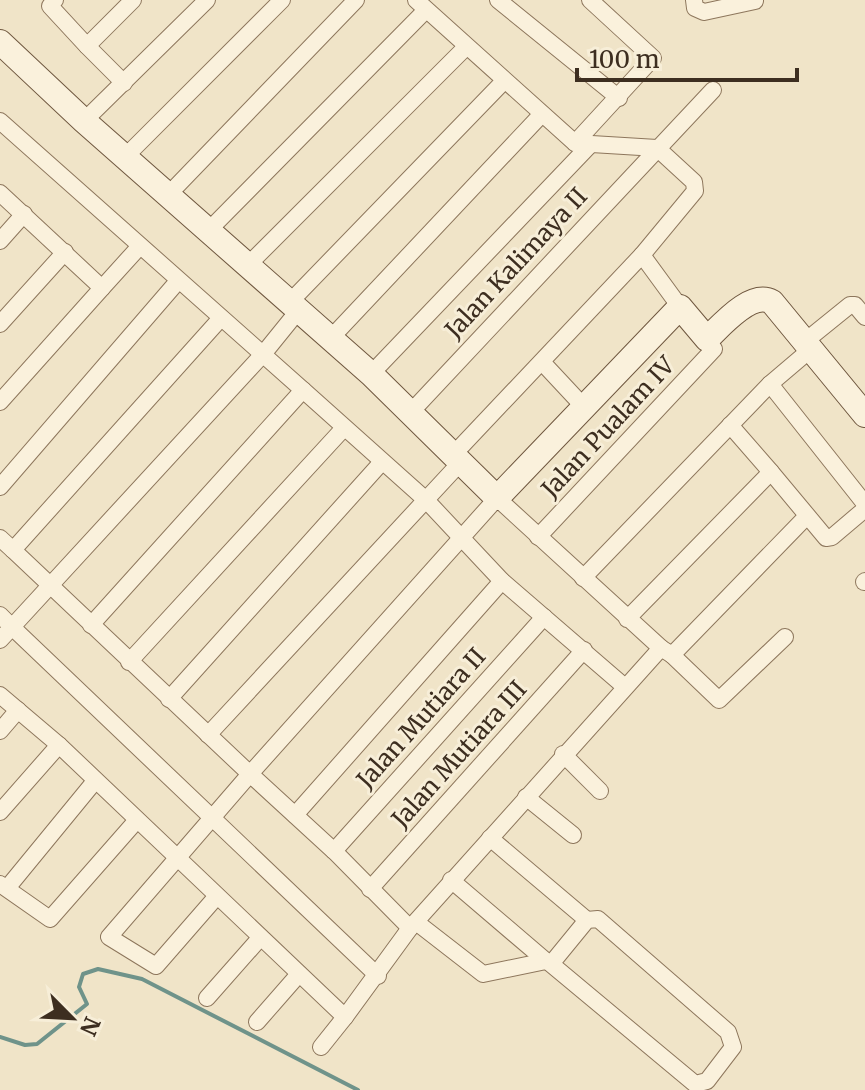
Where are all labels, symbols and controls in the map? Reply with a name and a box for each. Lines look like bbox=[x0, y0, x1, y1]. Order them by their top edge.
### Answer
scale bar bbox=[577, 32, 797, 82]
text: 100 m bbox=[589, 44, 660, 75]
street label: Jalan Kalimaya II bbox=[437, 181, 594, 346]
street label: Jalan Pualam IV bbox=[534, 349, 682, 505]
street label: Jalan Mutiara II bbox=[349, 641, 492, 795]
street label: Jalan Mutiara III bbox=[384, 674, 533, 835]
north arrow bbox=[32, 978, 112, 1058]
text: N bbox=[74, 1012, 107, 1040]

